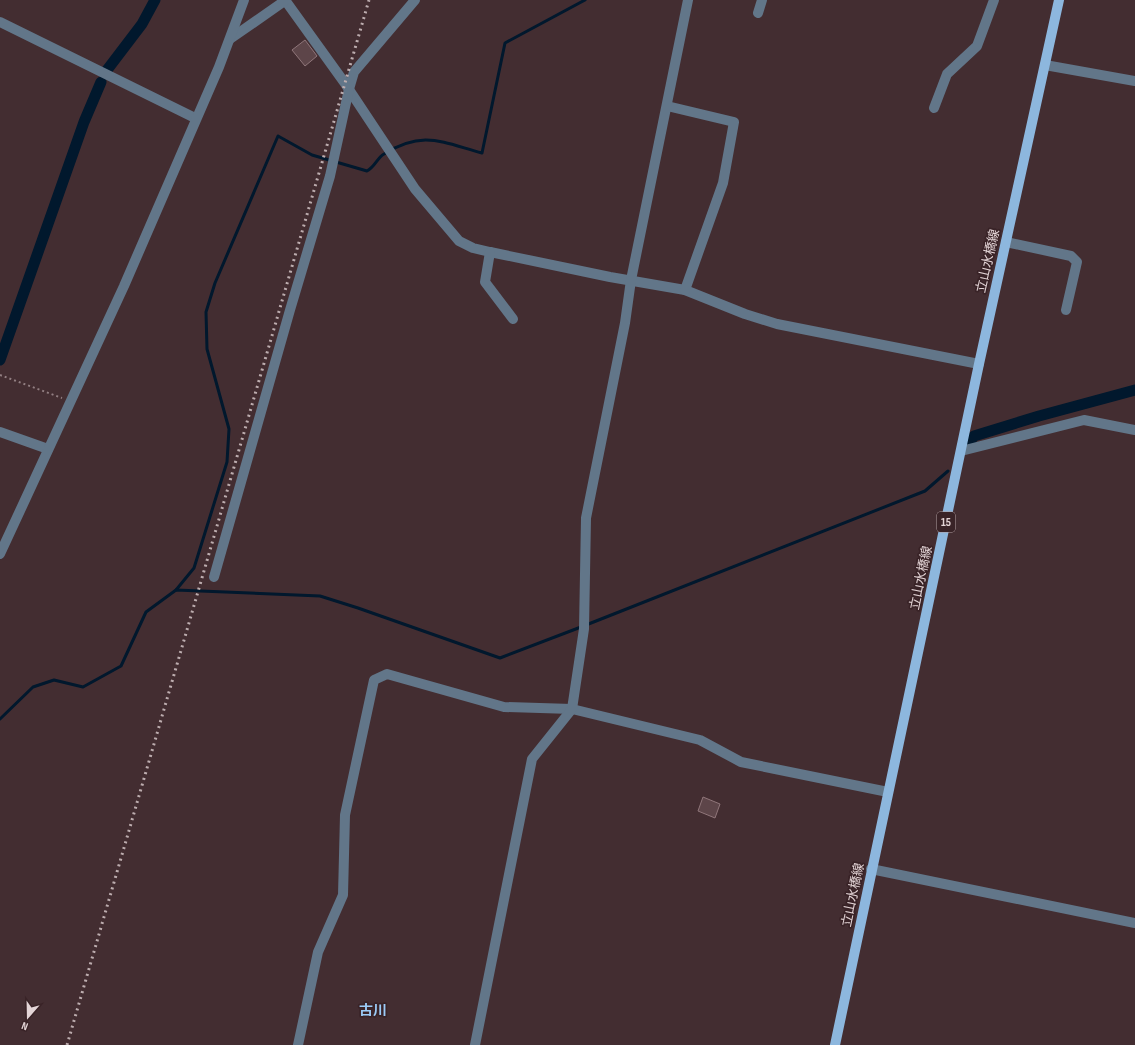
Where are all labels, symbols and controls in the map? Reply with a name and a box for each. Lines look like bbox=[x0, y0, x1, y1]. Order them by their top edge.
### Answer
street label: 立山水橋線 bbox=[973, 228, 1003, 294]
road number: 15 bbox=[937, 512, 955, 532]
street label: 立山水橋線 bbox=[906, 545, 936, 611]
street label: 立山水橋線 bbox=[838, 862, 868, 928]
north arrow bbox=[8, 997, 48, 1037]
district label: 古川 bbox=[359, 1002, 387, 1019]
text: N bbox=[20, 1019, 30, 1033]

